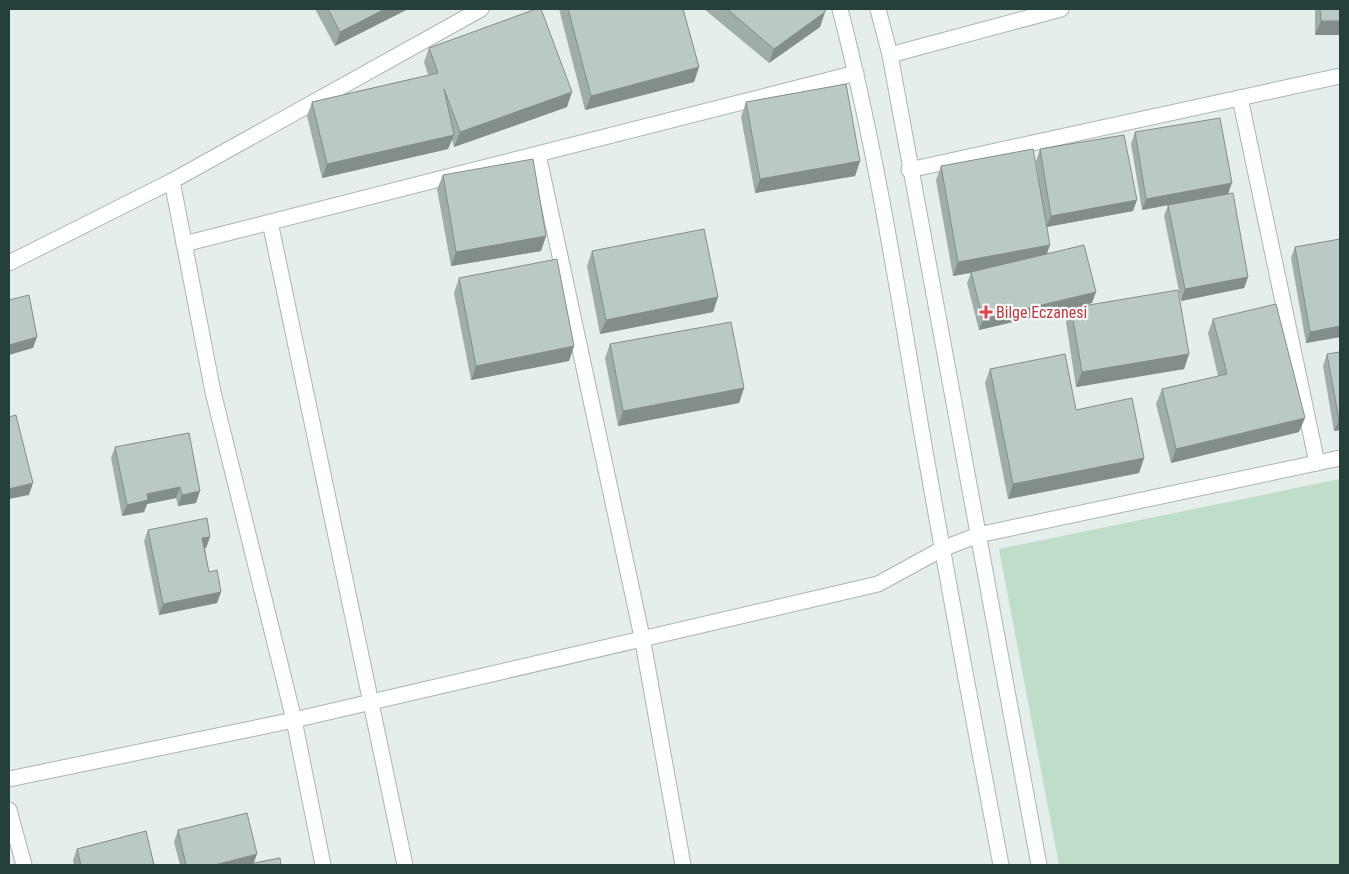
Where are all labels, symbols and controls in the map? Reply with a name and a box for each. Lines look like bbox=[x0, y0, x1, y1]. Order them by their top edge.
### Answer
place label: Bilge Eczanesi bbox=[996, 303, 1087, 322]
marker: Bilge Eczanesi bbox=[980, 306, 992, 318]

